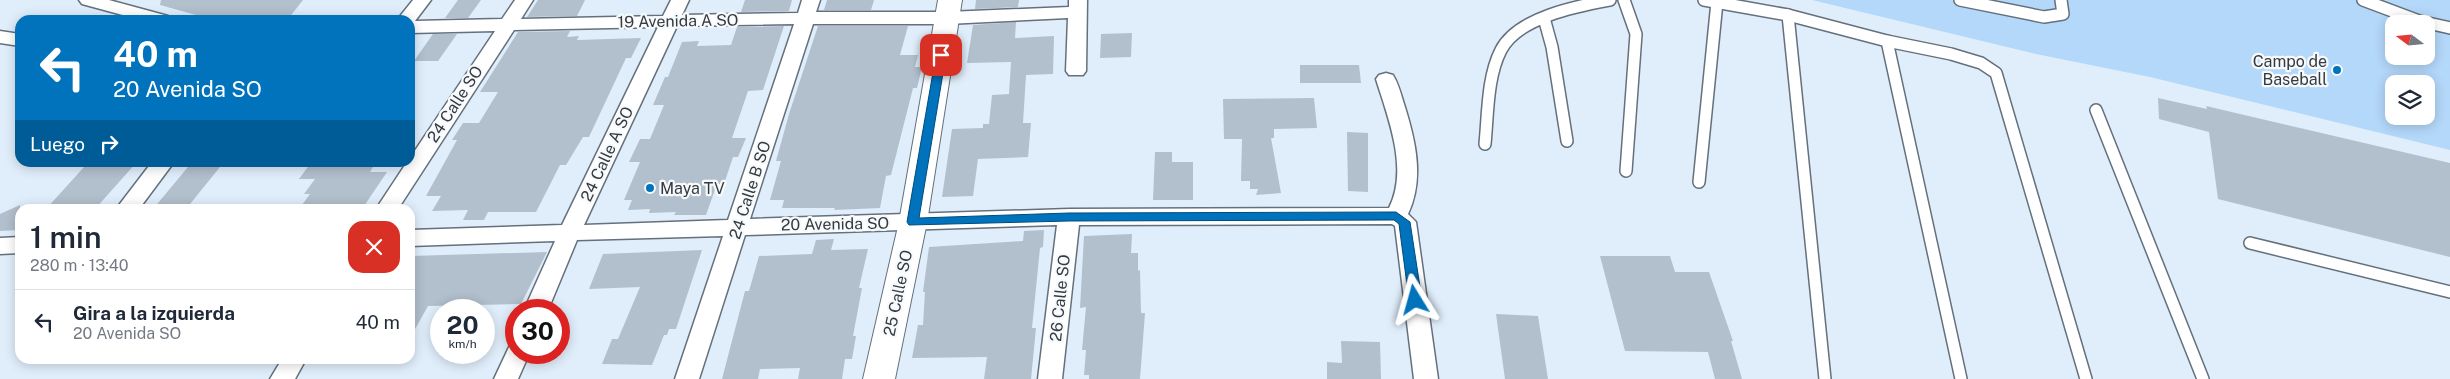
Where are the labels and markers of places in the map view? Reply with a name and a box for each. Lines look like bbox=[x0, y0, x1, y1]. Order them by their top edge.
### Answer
pin bbox=[920, 34, 962, 76]
place label: Campo de Baseball bbox=[2253, 52, 2327, 89]
marker: Campo de Baseball bbox=[2331, 64, 2343, 76]
place label: Maya TV bbox=[660, 179, 725, 198]
marker: Maya TV bbox=[644, 182, 656, 194]

